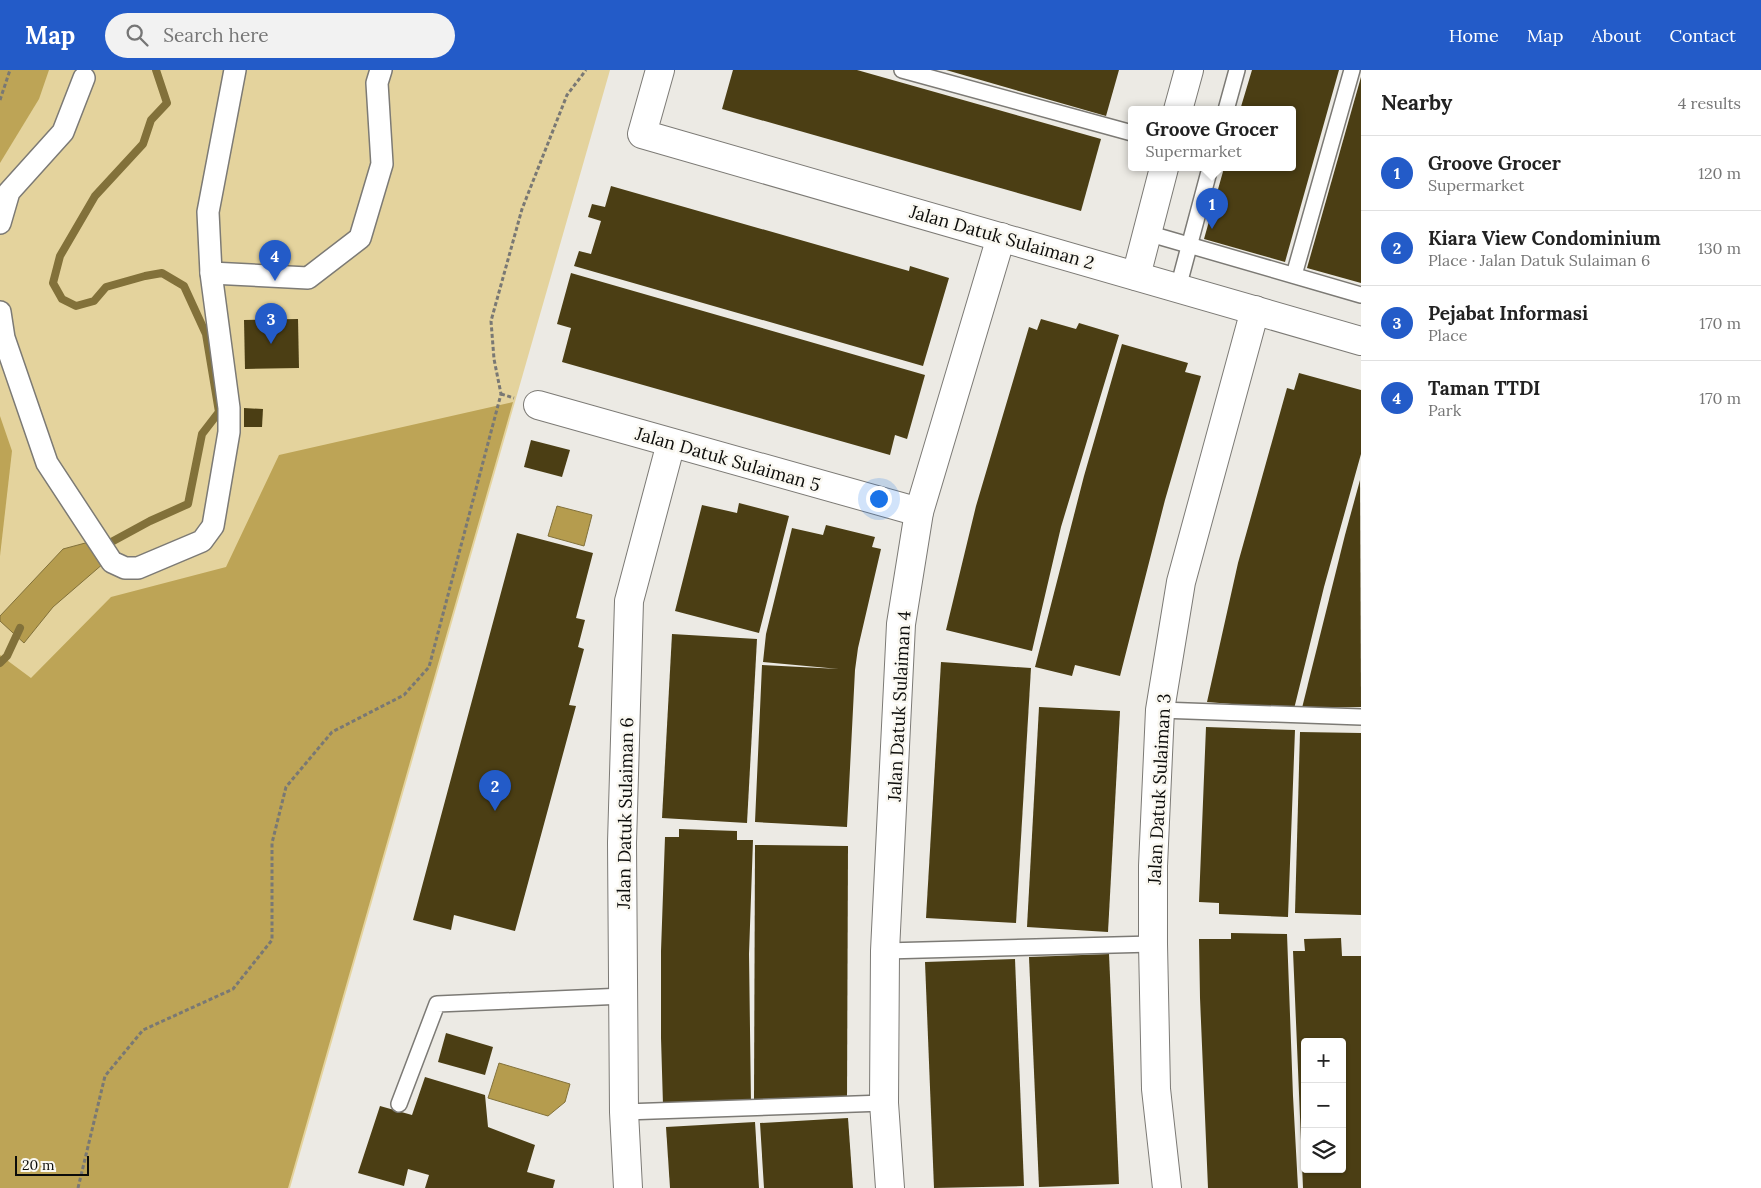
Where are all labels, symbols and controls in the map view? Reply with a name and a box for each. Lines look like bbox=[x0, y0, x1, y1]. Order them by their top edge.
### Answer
search box bbox=[105, 13, 455, 58]
text: Map bbox=[25, 20, 75, 51]
icon: search bbox=[123, 21, 151, 49]
text: Search here bbox=[163, 23, 269, 47]
text: Home bbox=[1449, 24, 1499, 47]
text: Map bbox=[1527, 24, 1563, 47]
text: About bbox=[1591, 24, 1641, 47]
text: Contact bbox=[1669, 24, 1736, 47]
text: Nearby bbox=[1381, 89, 1452, 116]
text: 4 results bbox=[1678, 93, 1741, 113]
popup bbox=[1128, 106, 1296, 171]
text: Groove Grocer bbox=[1146, 117, 1278, 141]
text: Supermarket bbox=[1146, 141, 1242, 161]
text: Groove Grocer bbox=[1428, 151, 1561, 175]
text: 1 bbox=[1394, 163, 1400, 183]
text: 120 m bbox=[1698, 163, 1741, 183]
text: Supermarket bbox=[1428, 175, 1524, 195]
pin: 1 bbox=[1196, 188, 1228, 229]
street label: Jalan Datuk Sulaiman 2 bbox=[906, 199, 1097, 274]
text: Kiara View Condominium bbox=[1428, 226, 1661, 250]
text: 2 bbox=[1393, 238, 1401, 258]
text: 130 m bbox=[1698, 238, 1741, 258]
pin: 4 bbox=[259, 240, 291, 281]
text: Place · Jalan Datuk Sulaiman 6 bbox=[1428, 250, 1650, 270]
text: Pejabat Informasi bbox=[1428, 301, 1588, 325]
pin: 3 bbox=[255, 303, 287, 344]
text: 3 bbox=[1393, 313, 1401, 333]
text: 170 m bbox=[1699, 313, 1741, 333]
text: Place bbox=[1428, 325, 1467, 345]
text: Taman TTDI bbox=[1428, 376, 1540, 400]
text: 4 bbox=[1393, 388, 1401, 408]
text: 170 m bbox=[1699, 388, 1741, 408]
text: Park bbox=[1428, 400, 1461, 420]
street label: Jalan Datuk Sulaiman 5 bbox=[632, 421, 823, 496]
your location bbox=[866, 486, 892, 512]
street label: Jalan Datuk Sulaiman 4 bbox=[882, 610, 915, 803]
street label: Jalan Datuk Sulaiman 3 bbox=[1142, 693, 1175, 886]
street label: Jalan Datuk Sulaiman 6 bbox=[612, 717, 638, 910]
pin: 2 bbox=[479, 770, 511, 811]
map controls bbox=[1301, 1038, 1346, 1173]
button: + bbox=[1301, 1038, 1346, 1083]
button: − bbox=[1301, 1083, 1346, 1128]
button: layers bbox=[1301, 1128, 1346, 1173]
scale bar bbox=[15, 1153, 89, 1176]
text: 20 m bbox=[22, 1156, 54, 1174]

